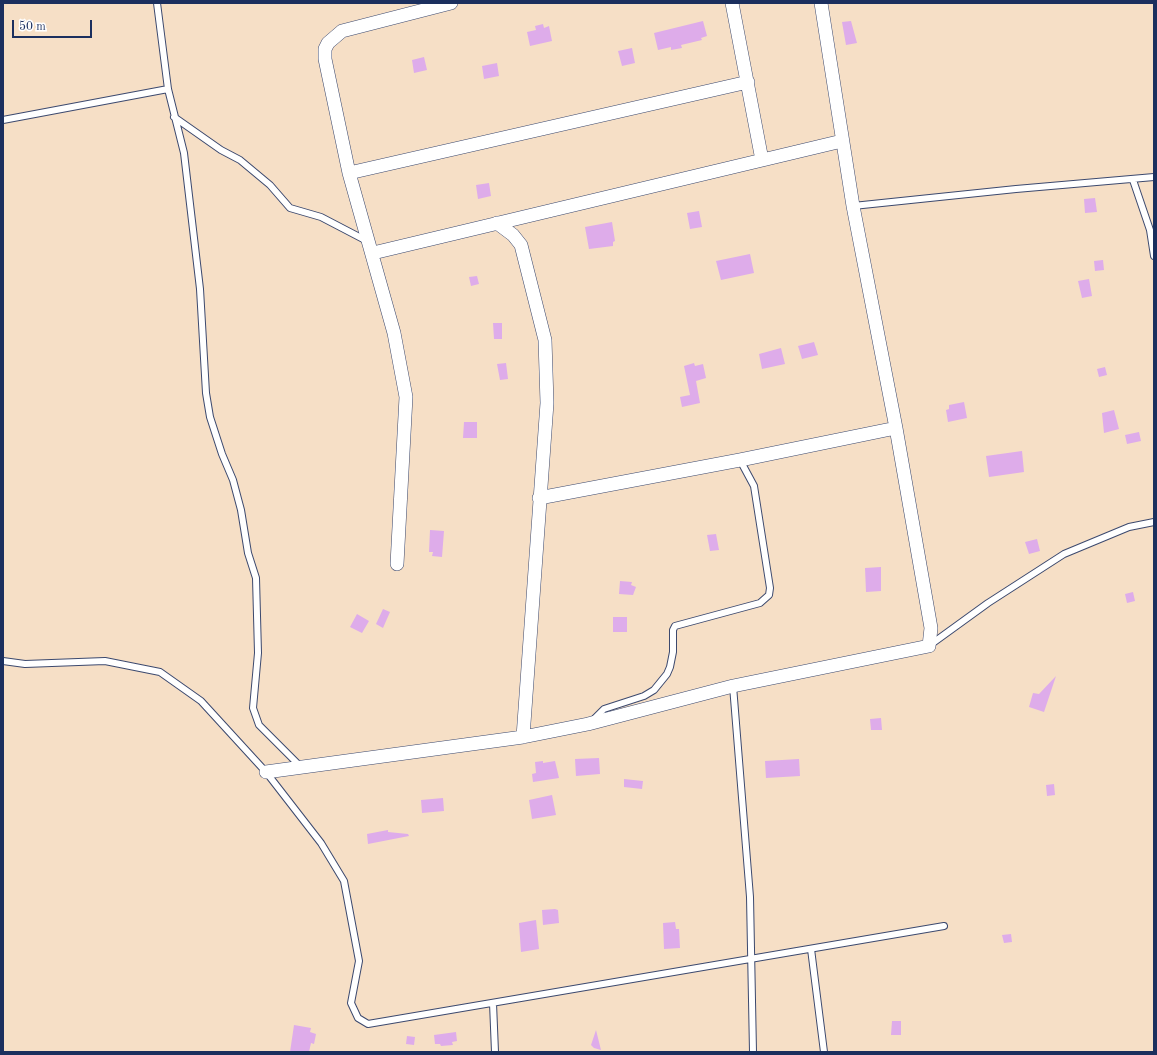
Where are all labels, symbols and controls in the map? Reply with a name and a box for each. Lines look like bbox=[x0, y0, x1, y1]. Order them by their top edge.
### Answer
scale bar bbox=[14, 12, 94, 38]
text: 50 m bbox=[19, 21, 46, 33]

